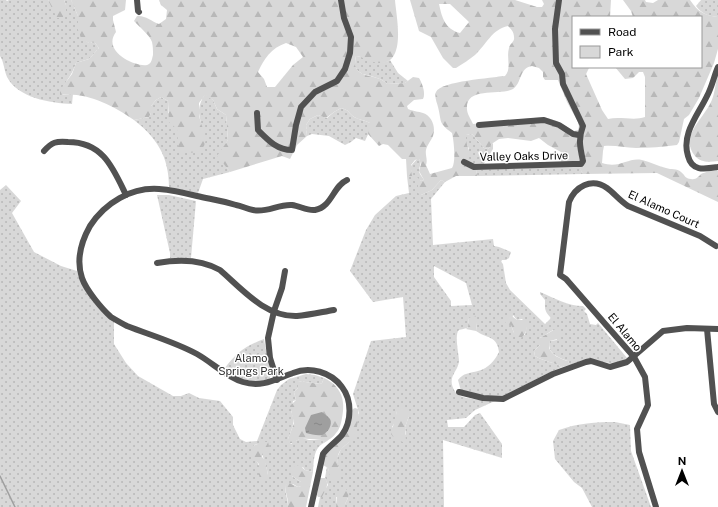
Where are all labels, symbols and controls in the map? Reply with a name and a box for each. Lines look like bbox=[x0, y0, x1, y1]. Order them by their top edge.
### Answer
legend bbox=[572, 16, 702, 68]
text: Road bbox=[608, 25, 636, 39]
text: Park bbox=[608, 45, 634, 59]
street label: Valley Oaks Drive bbox=[480, 149, 568, 163]
street label: El Alamo Court bbox=[626, 188, 702, 230]
street label: El Alamo bbox=[606, 311, 644, 353]
park label: Alamo Springs Park bbox=[218, 352, 284, 377]
north arrow bbox=[662, 451, 702, 491]
text: N bbox=[678, 455, 686, 467]

